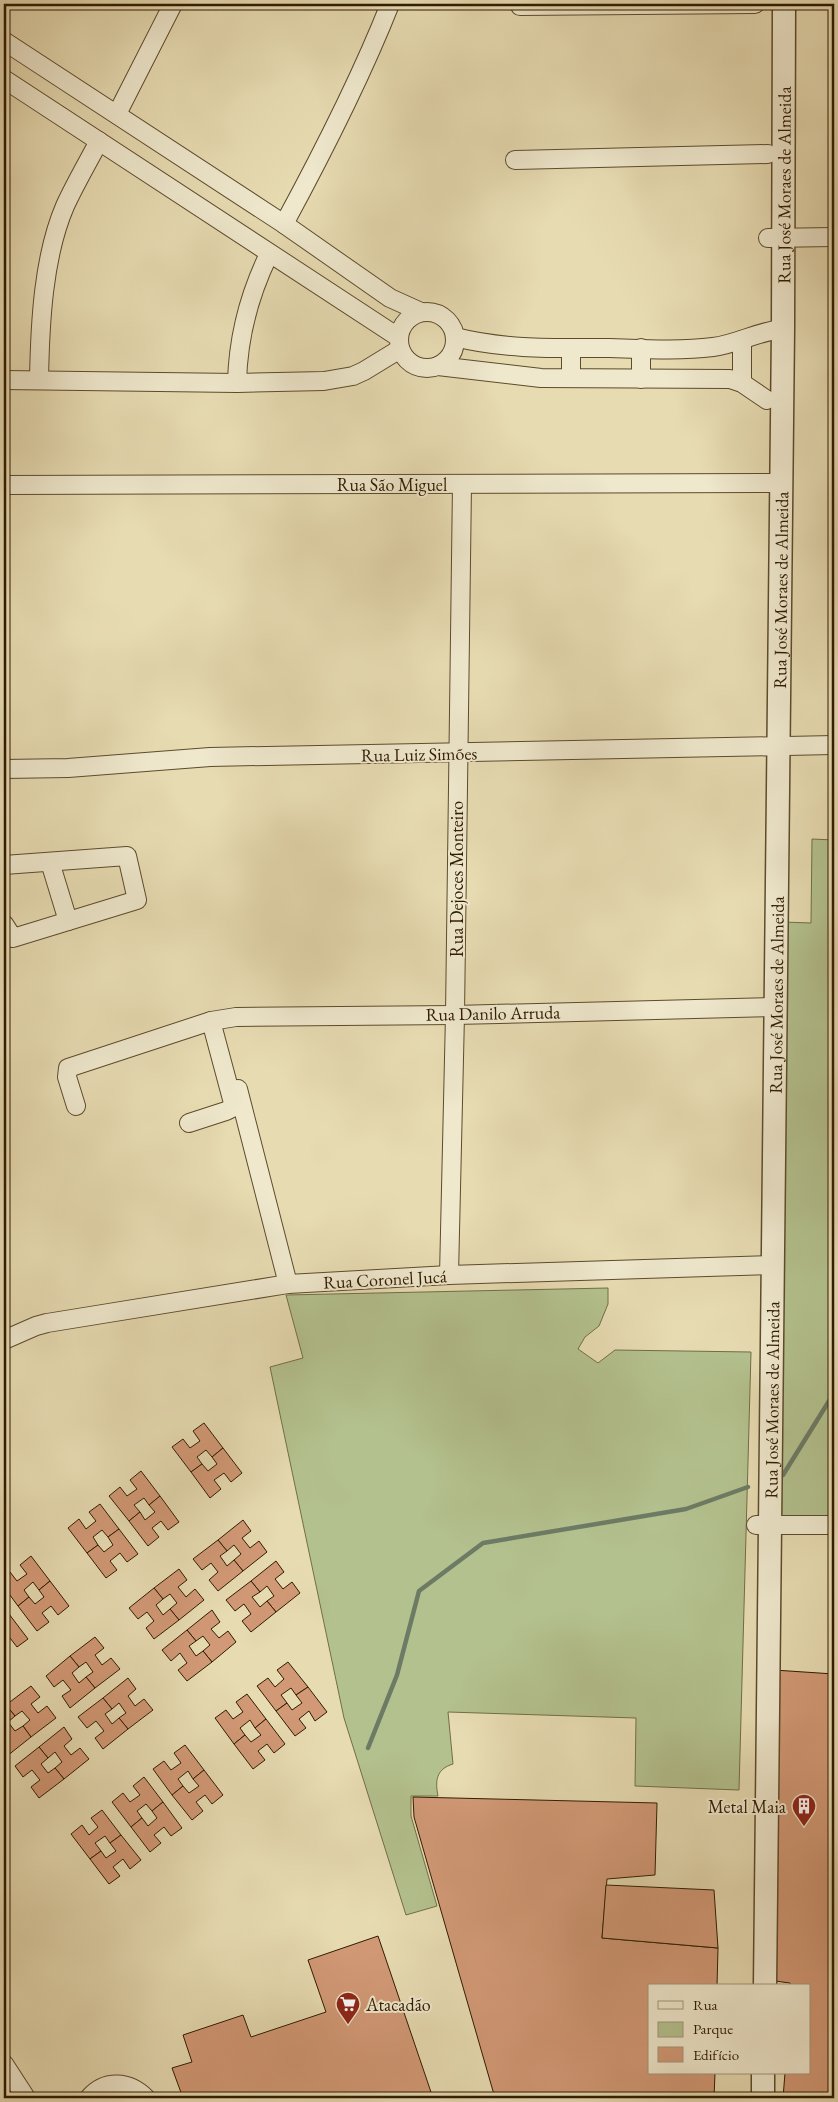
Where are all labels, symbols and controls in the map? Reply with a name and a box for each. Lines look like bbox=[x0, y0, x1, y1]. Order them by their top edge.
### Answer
street label: Rua José Moraes de Almeida bbox=[772, 86, 795, 284]
street label: Rua São Miguel bbox=[337, 473, 447, 496]
street label: Rua José Moraes de Almeida bbox=[768, 490, 793, 689]
street label: Rua Luiz Simões bbox=[361, 741, 478, 767]
street label: Rua Dejoces Monteiro bbox=[445, 801, 468, 957]
street label: Rua José Moraes de Almeida bbox=[763, 895, 788, 1094]
street label: Rua Danilo Arruda bbox=[425, 1000, 561, 1026]
street label: Rua Coronel Jucá bbox=[322, 1264, 448, 1294]
street label: Rua José Moraes de Almeida bbox=[759, 1300, 784, 1499]
building icon: Metal Maia bbox=[791, 1793, 817, 1827]
place label: Metal Maia bbox=[708, 1795, 787, 1818]
legend bbox=[648, 1984, 810, 2074]
supermarket icon: Atacadão bbox=[335, 1991, 361, 2025]
place label: Atacadão bbox=[365, 1993, 431, 2016]
text: Rua bbox=[693, 1995, 718, 2014]
text: Parque bbox=[693, 2019, 733, 2038]
text: Edifício bbox=[693, 2045, 739, 2064]

